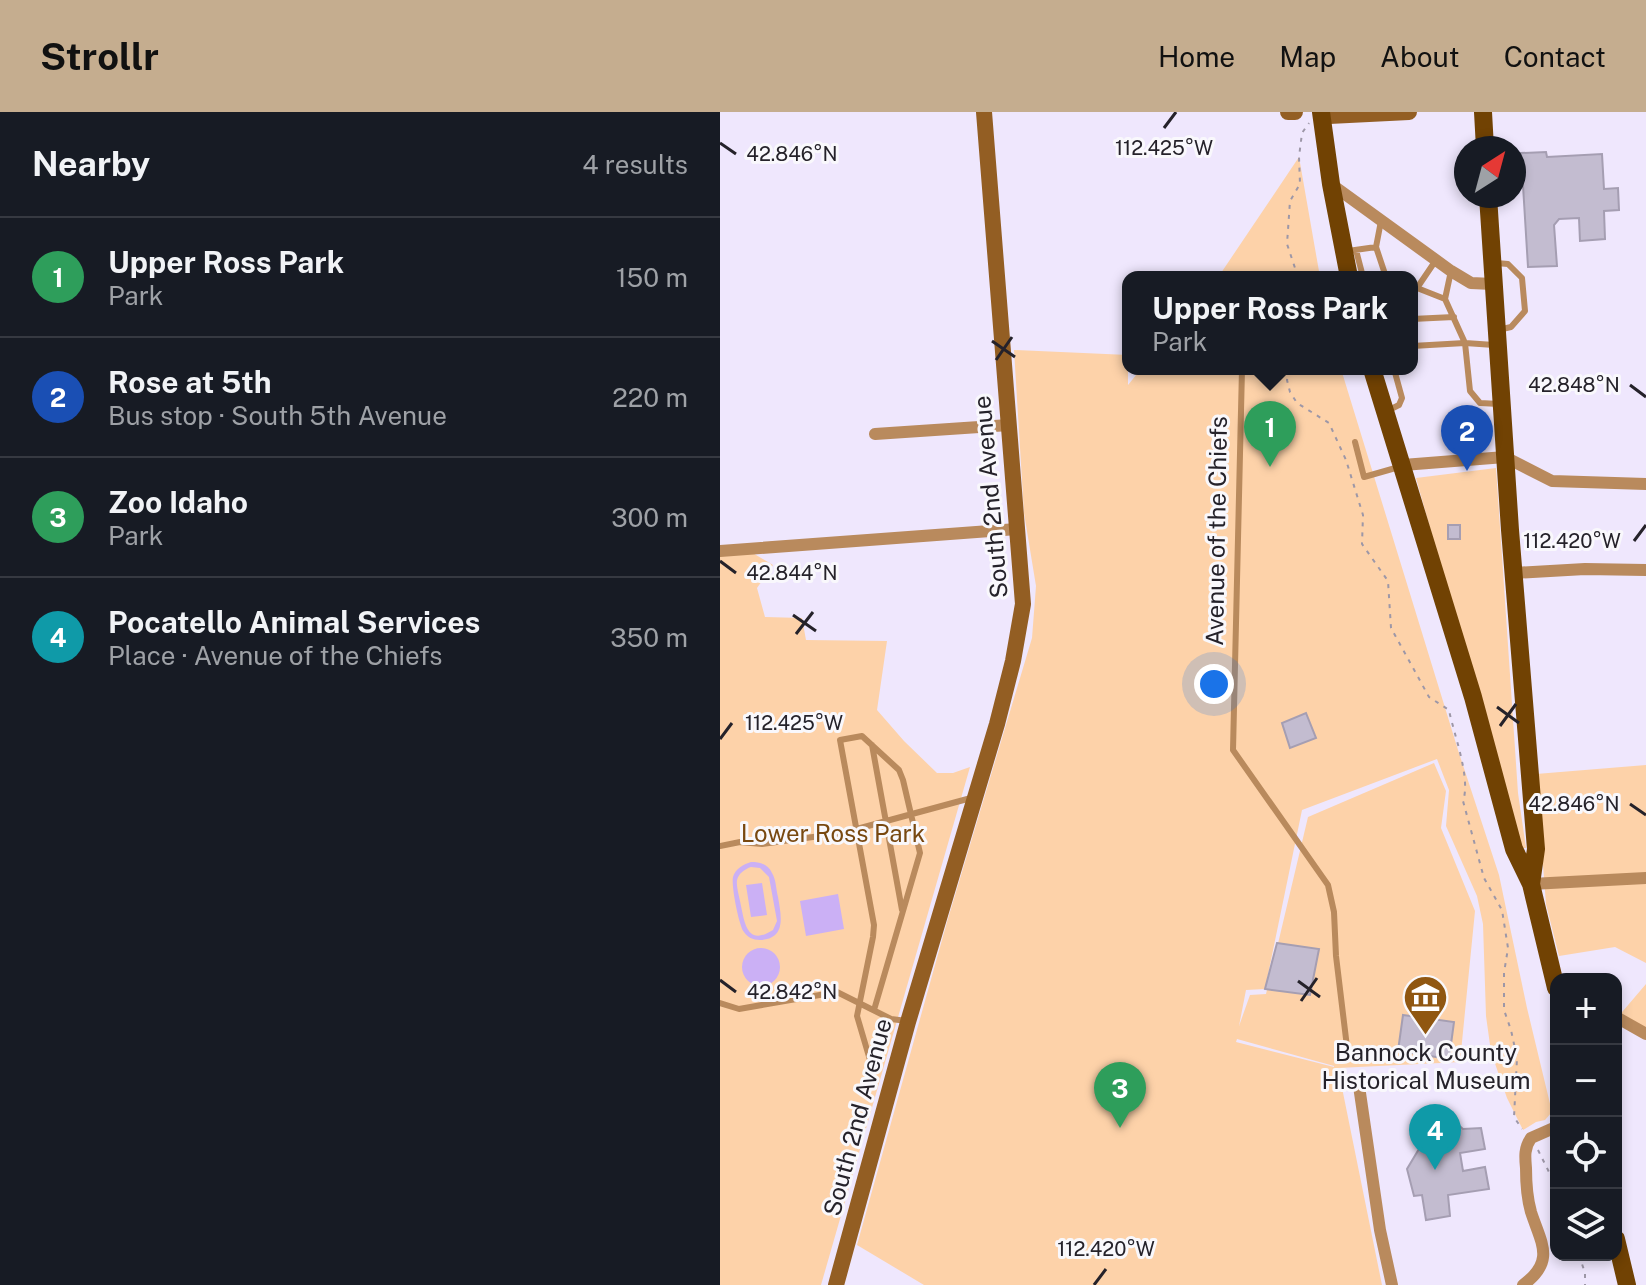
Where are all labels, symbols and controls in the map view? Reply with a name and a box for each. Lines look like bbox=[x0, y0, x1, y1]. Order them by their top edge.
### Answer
text: Strollr bbox=[40, 34, 159, 79]
text: Home bbox=[1158, 40, 1235, 73]
text: Map bbox=[1279, 40, 1336, 73]
text: About bbox=[1380, 40, 1460, 73]
text: Contact bbox=[1504, 40, 1606, 73]
text: 112.425°W bbox=[1115, 136, 1213, 160]
north arrow bbox=[1454, 136, 1526, 208]
text: 42.846°N bbox=[746, 142, 838, 166]
text: Nearby bbox=[32, 144, 150, 184]
text: 4 results bbox=[582, 149, 688, 180]
text: Upper Ross Park bbox=[108, 244, 344, 280]
text: 1 bbox=[52, 262, 64, 293]
text: 150 m bbox=[616, 262, 688, 293]
popup bbox=[1122, 271, 1418, 375]
text: Park bbox=[108, 280, 163, 311]
text: Upper Ross Park bbox=[1152, 290, 1388, 326]
text: Park bbox=[1152, 326, 1207, 357]
text: Rose at 5th bbox=[108, 364, 272, 400]
text: 42.848°N bbox=[1528, 373, 1620, 397]
text: 2 bbox=[50, 382, 66, 413]
text: 220 m bbox=[612, 382, 688, 413]
street label: South 2nd Avenue bbox=[967, 395, 1013, 599]
text: Bus stop · South 5th Avenue bbox=[108, 400, 447, 431]
pin: 1 bbox=[1244, 401, 1296, 467]
pin: 2 bbox=[1441, 405, 1493, 471]
street label: Avenue of the Chiefs bbox=[1200, 416, 1232, 646]
text: Zoo Idaho bbox=[108, 484, 248, 520]
text: 3 bbox=[49, 502, 67, 533]
text: 300 m bbox=[611, 502, 688, 533]
text: Park bbox=[108, 520, 163, 551]
text: 112.420°W bbox=[1523, 529, 1621, 553]
text: 42.844°N bbox=[746, 561, 838, 585]
text: Pocatello Animal Services bbox=[108, 604, 480, 640]
text: 4 bbox=[49, 622, 67, 653]
text: 350 m bbox=[610, 622, 688, 653]
text: Place · Avenue of the Chiefs bbox=[108, 640, 442, 671]
your location bbox=[1194, 664, 1234, 704]
text: 112.425°W bbox=[745, 711, 843, 735]
text: 42.846°N bbox=[1528, 792, 1620, 816]
park label: Lower Ross Park bbox=[741, 819, 925, 847]
map controls bbox=[1550, 973, 1622, 1261]
button: + bbox=[1550, 973, 1622, 1045]
museum icon: Bannock County Historical Museum bbox=[1402, 974, 1450, 1037]
text: 42.842°N bbox=[747, 980, 837, 1004]
street label: South 2nd Avenue bbox=[817, 1015, 897, 1219]
place label: Bannock County Historical Museum bbox=[1321, 1038, 1531, 1094]
button: − bbox=[1550, 1045, 1622, 1117]
pin: 3 bbox=[1094, 1062, 1146, 1128]
pin: 4 bbox=[1409, 1104, 1461, 1170]
button: locate bbox=[1550, 1117, 1622, 1189]
button: layers bbox=[1550, 1189, 1622, 1261]
text: 112.420°W bbox=[1057, 1237, 1155, 1261]

